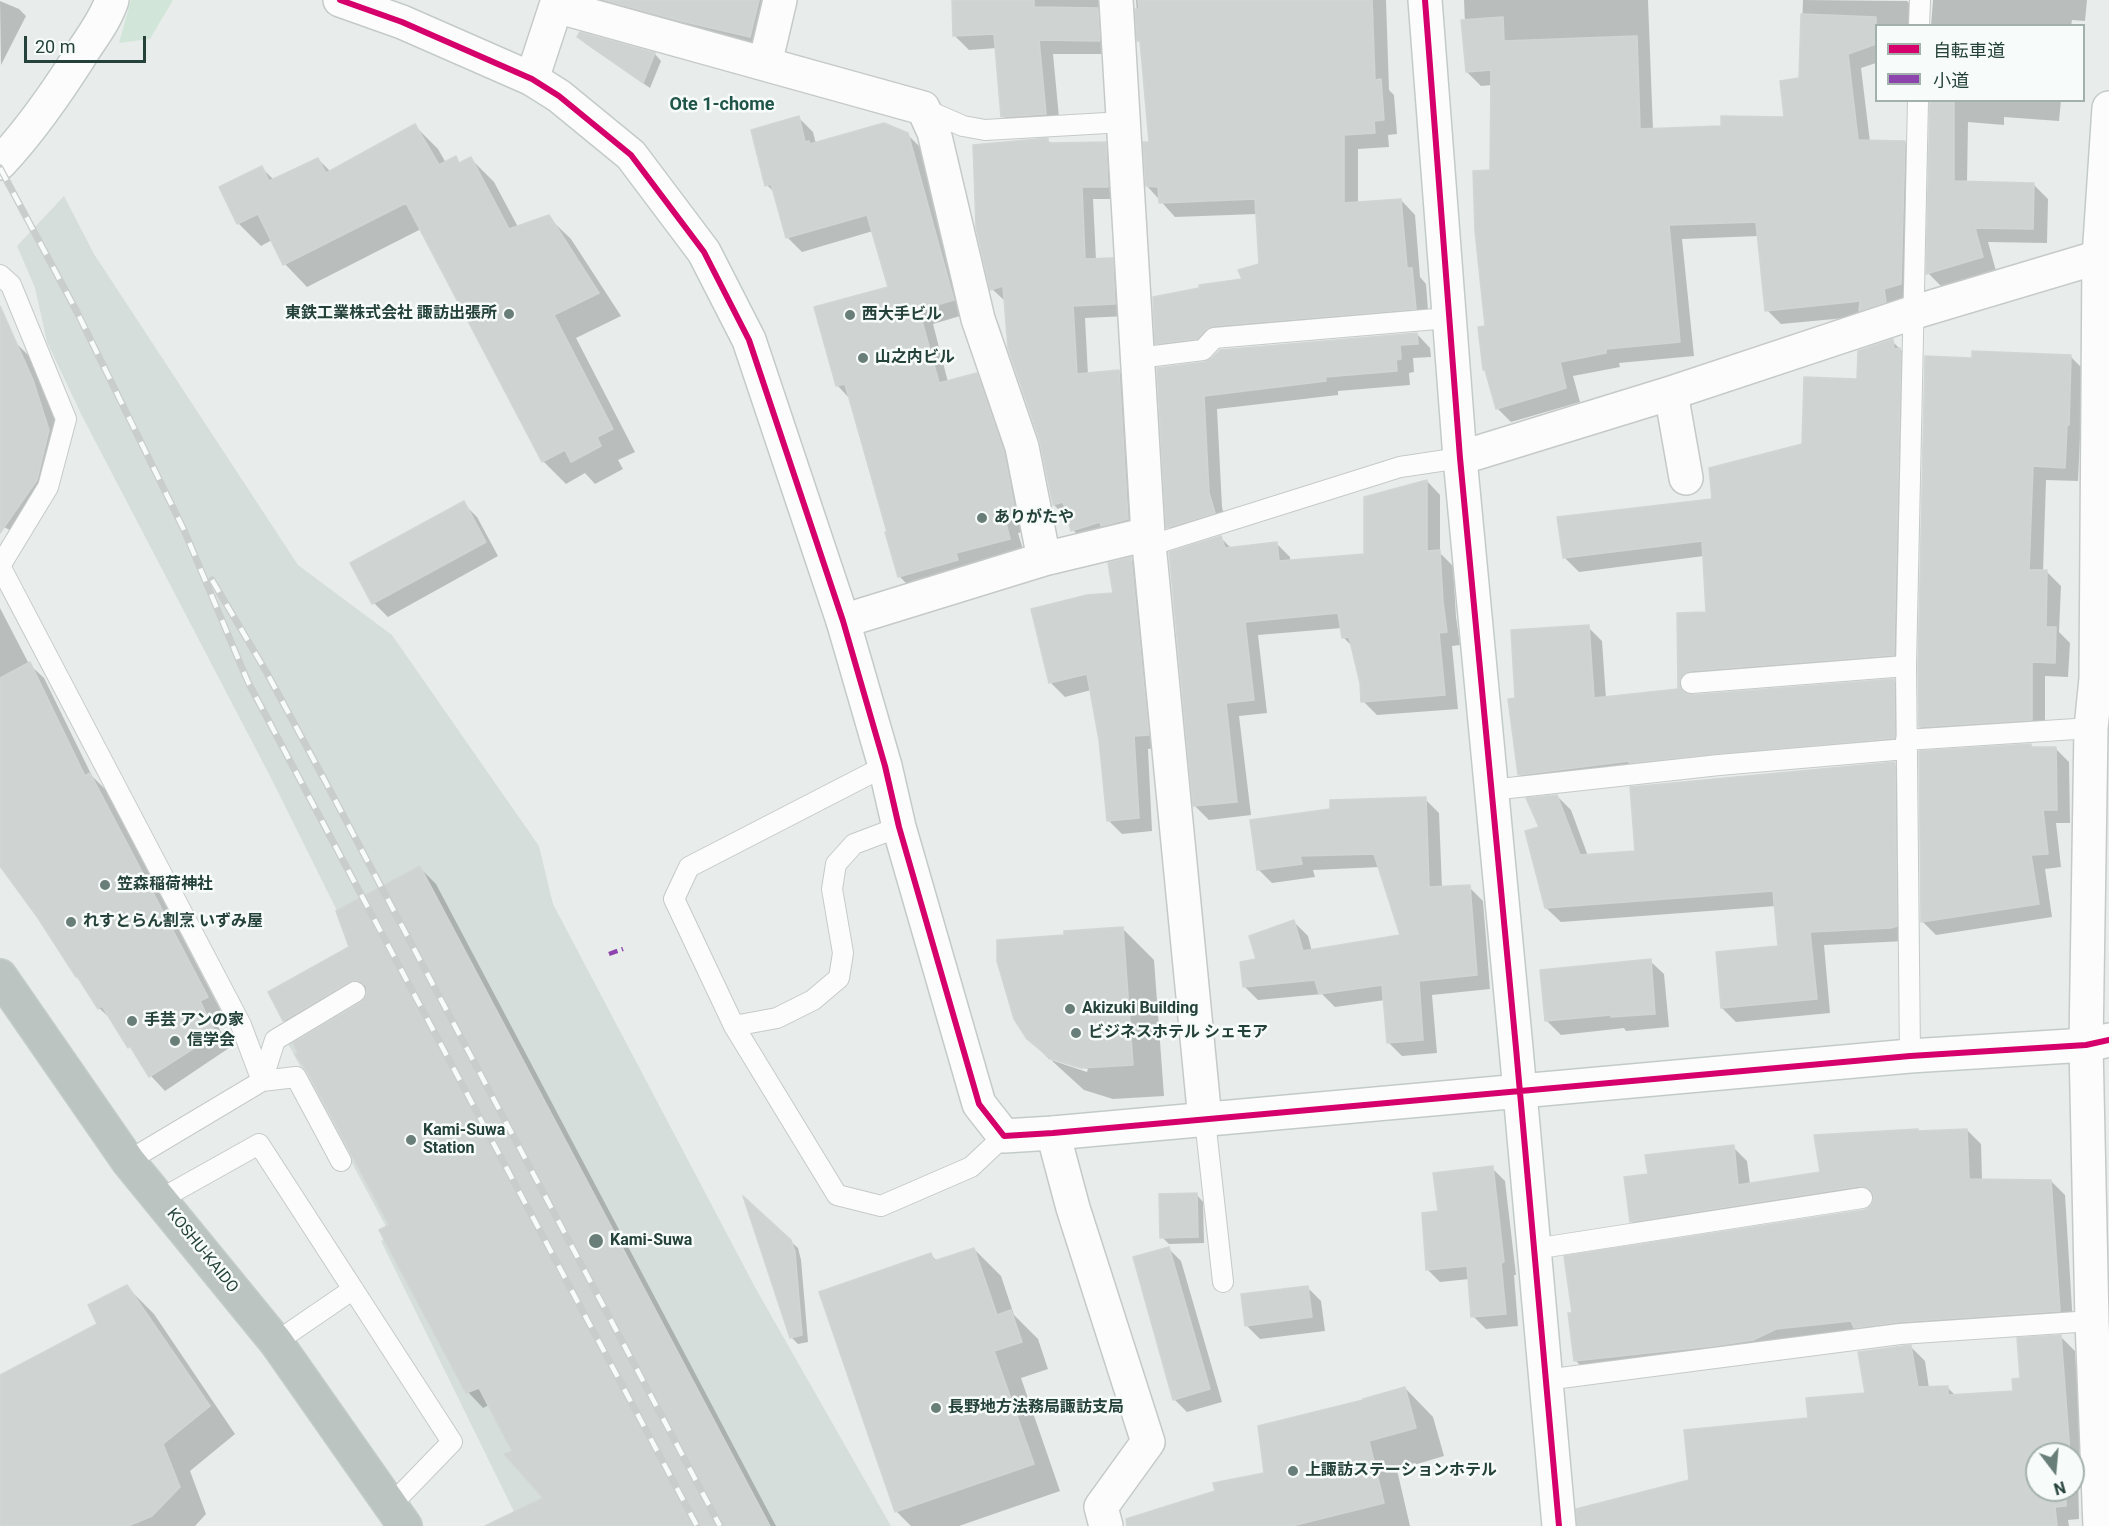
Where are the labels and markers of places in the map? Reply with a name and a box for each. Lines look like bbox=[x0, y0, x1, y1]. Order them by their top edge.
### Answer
place label: 東鉄工業株式会社 諏訪出張所 bbox=[285, 304, 497, 324]
place label: 西大手ビル bbox=[862, 305, 942, 325]
marker: 東鉄工業株式会社 諏訪出張所 bbox=[502, 307, 516, 321]
marker: 西大手ビル bbox=[843, 308, 857, 322]
place label: 山之内ビル bbox=[875, 348, 955, 368]
marker: 山之内ビル bbox=[856, 351, 870, 365]
place label: ありがたや bbox=[994, 508, 1074, 528]
marker: ありがたや bbox=[975, 511, 989, 525]
place label: 笠森稲荷神社 bbox=[117, 875, 213, 895]
marker: 笠森稲荷神社 bbox=[98, 878, 112, 892]
place label: れすとらん割烹 いずみ屋 bbox=[83, 912, 263, 932]
marker: れすとらん割烹 いずみ屋 bbox=[64, 915, 78, 929]
place label: Akizuki Building bbox=[1082, 999, 1198, 1019]
marker: Akizuki Building bbox=[1063, 1002, 1077, 1016]
place label: 手芸 アンの家 bbox=[144, 1011, 244, 1031]
marker: 手芸 アンの家 bbox=[125, 1014, 139, 1028]
place label: ビジネスホテル シェモア bbox=[1088, 1023, 1268, 1043]
marker: ビジネスホテル シェモア bbox=[1069, 1026, 1083, 1040]
place label: 信学会 bbox=[187, 1031, 235, 1051]
marker: 信学会 bbox=[168, 1034, 182, 1048]
place label: Kami-Suwa Station bbox=[423, 1121, 505, 1159]
marker: Kami-Suwa Station bbox=[404, 1133, 418, 1147]
place label: Kami-Suwa bbox=[610, 1231, 692, 1251]
marker: Kami-Suwa bbox=[587, 1232, 605, 1250]
place label: 長野地方法務局諏訪支局 bbox=[948, 1398, 1124, 1418]
marker: 長野地方法務局諏訪支局 bbox=[929, 1401, 943, 1415]
place label: 上諏訪ステーションホテル bbox=[1305, 1461, 1497, 1481]
marker: 上諏訪ステーションホテル bbox=[1286, 1464, 1300, 1478]

